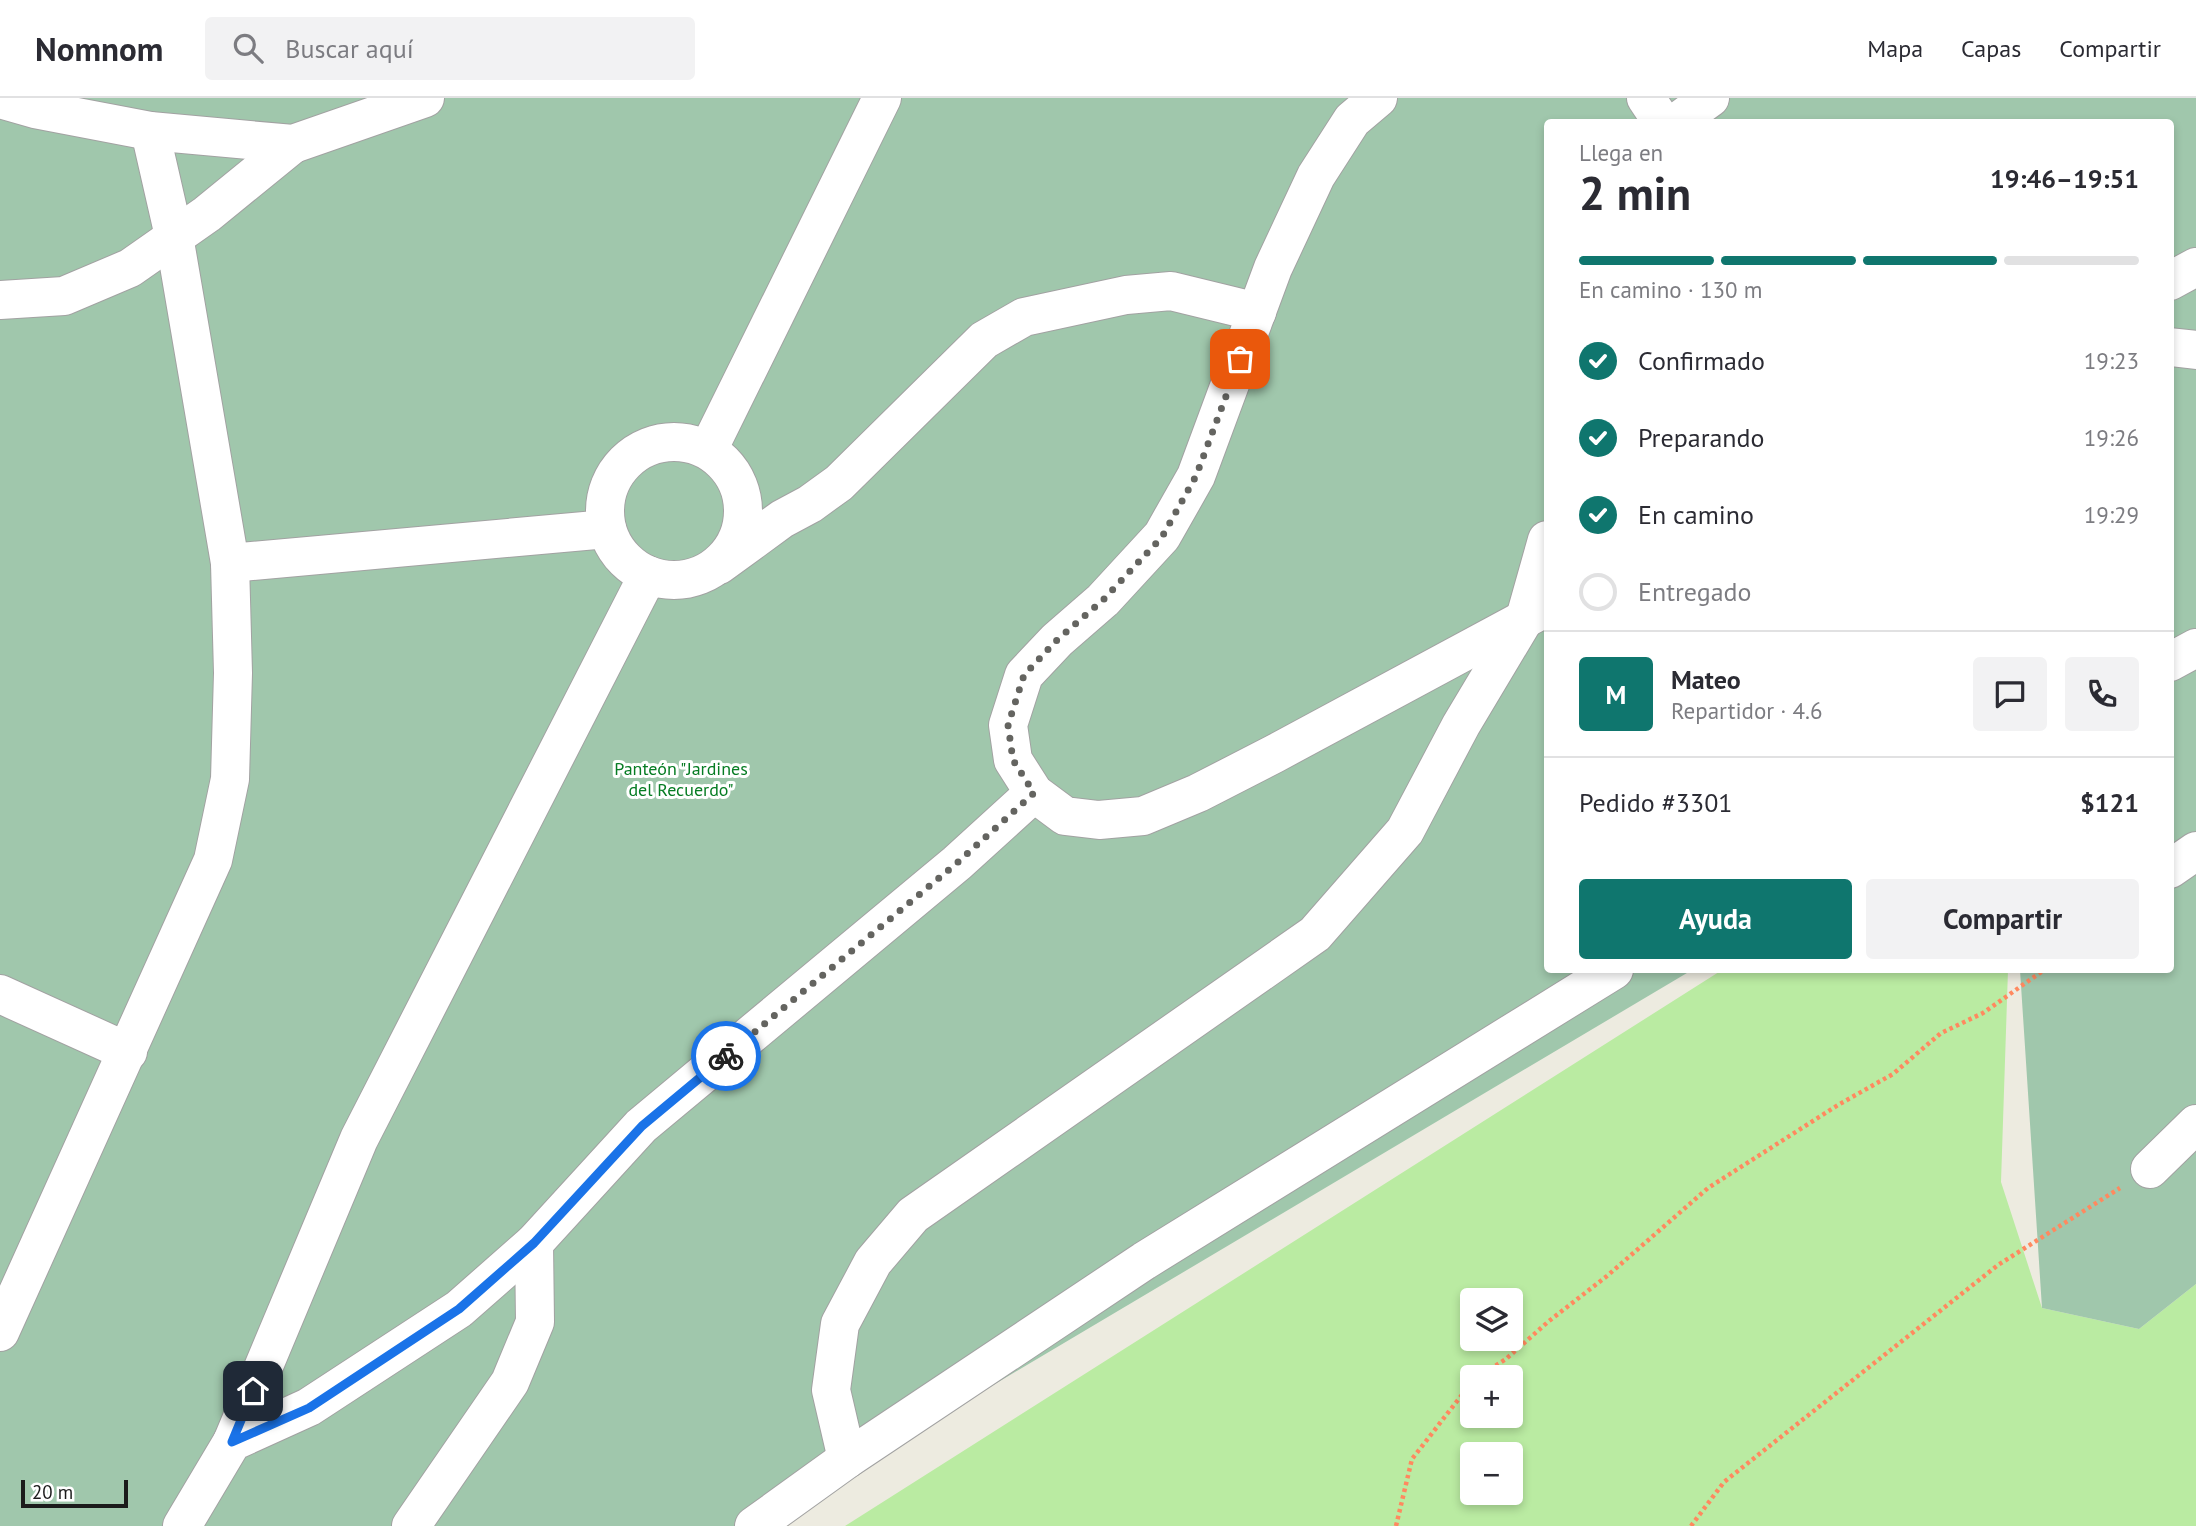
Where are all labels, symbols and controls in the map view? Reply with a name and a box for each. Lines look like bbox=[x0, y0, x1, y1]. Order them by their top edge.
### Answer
search box bbox=[205, 17, 695, 80]
text: Nomnom bbox=[35, 27, 163, 70]
icon: search bbox=[229, 29, 267, 67]
text: Buscar aquí bbox=[285, 32, 414, 65]
text: Mapa bbox=[1867, 33, 1923, 64]
text: Capas bbox=[1961, 33, 2021, 64]
text: Compartir bbox=[2059, 33, 2161, 64]
text: Llega en bbox=[1579, 138, 1663, 167]
text: 19:46–19:51 bbox=[1990, 162, 2139, 195]
text: 2 min bbox=[1579, 163, 1691, 223]
text: En camino · 130 m bbox=[1579, 275, 1762, 304]
pin bbox=[1210, 329, 1270, 389]
icon: bag bbox=[1221, 340, 1259, 378]
icon: check bbox=[1579, 342, 1617, 380]
text: Confirmado bbox=[1638, 344, 1765, 377]
text: 19:23 bbox=[2084, 346, 2139, 375]
icon: check bbox=[1579, 419, 1617, 457]
text: Preparando bbox=[1638, 421, 1765, 454]
text: 19:26 bbox=[2084, 423, 2139, 452]
icon: check bbox=[1579, 496, 1617, 534]
text: En camino bbox=[1638, 498, 1754, 531]
text: 19:29 bbox=[2084, 500, 2139, 529]
text: Entregado bbox=[1638, 575, 1752, 608]
button: chat bbox=[1973, 657, 2047, 731]
button: phone bbox=[2065, 657, 2139, 731]
text: Mateo bbox=[1671, 663, 1741, 696]
text: M bbox=[1606, 678, 1626, 711]
text: Repartidor · 4.6 bbox=[1671, 696, 1823, 725]
park label: Panteón "Jardines del Recuerdo" bbox=[614, 757, 748, 801]
text: Pedido #3301 bbox=[1579, 786, 1732, 819]
text: $121 bbox=[2080, 786, 2139, 819]
button: Ayuda bbox=[1579, 879, 1852, 959]
button: Compartir bbox=[1866, 879, 2139, 959]
courier bbox=[691, 1021, 761, 1091]
icon: bike bbox=[707, 1037, 745, 1075]
map controls bbox=[1460, 1288, 1523, 1505]
button: layers bbox=[1460, 1288, 1523, 1351]
pin bbox=[223, 1361, 283, 1421]
button: + bbox=[1460, 1365, 1523, 1428]
icon: home bbox=[234, 1372, 272, 1410]
button: − bbox=[1460, 1442, 1523, 1505]
scale bar bbox=[21, 1477, 128, 1509]
text: 20 m bbox=[32, 1480, 73, 1504]

